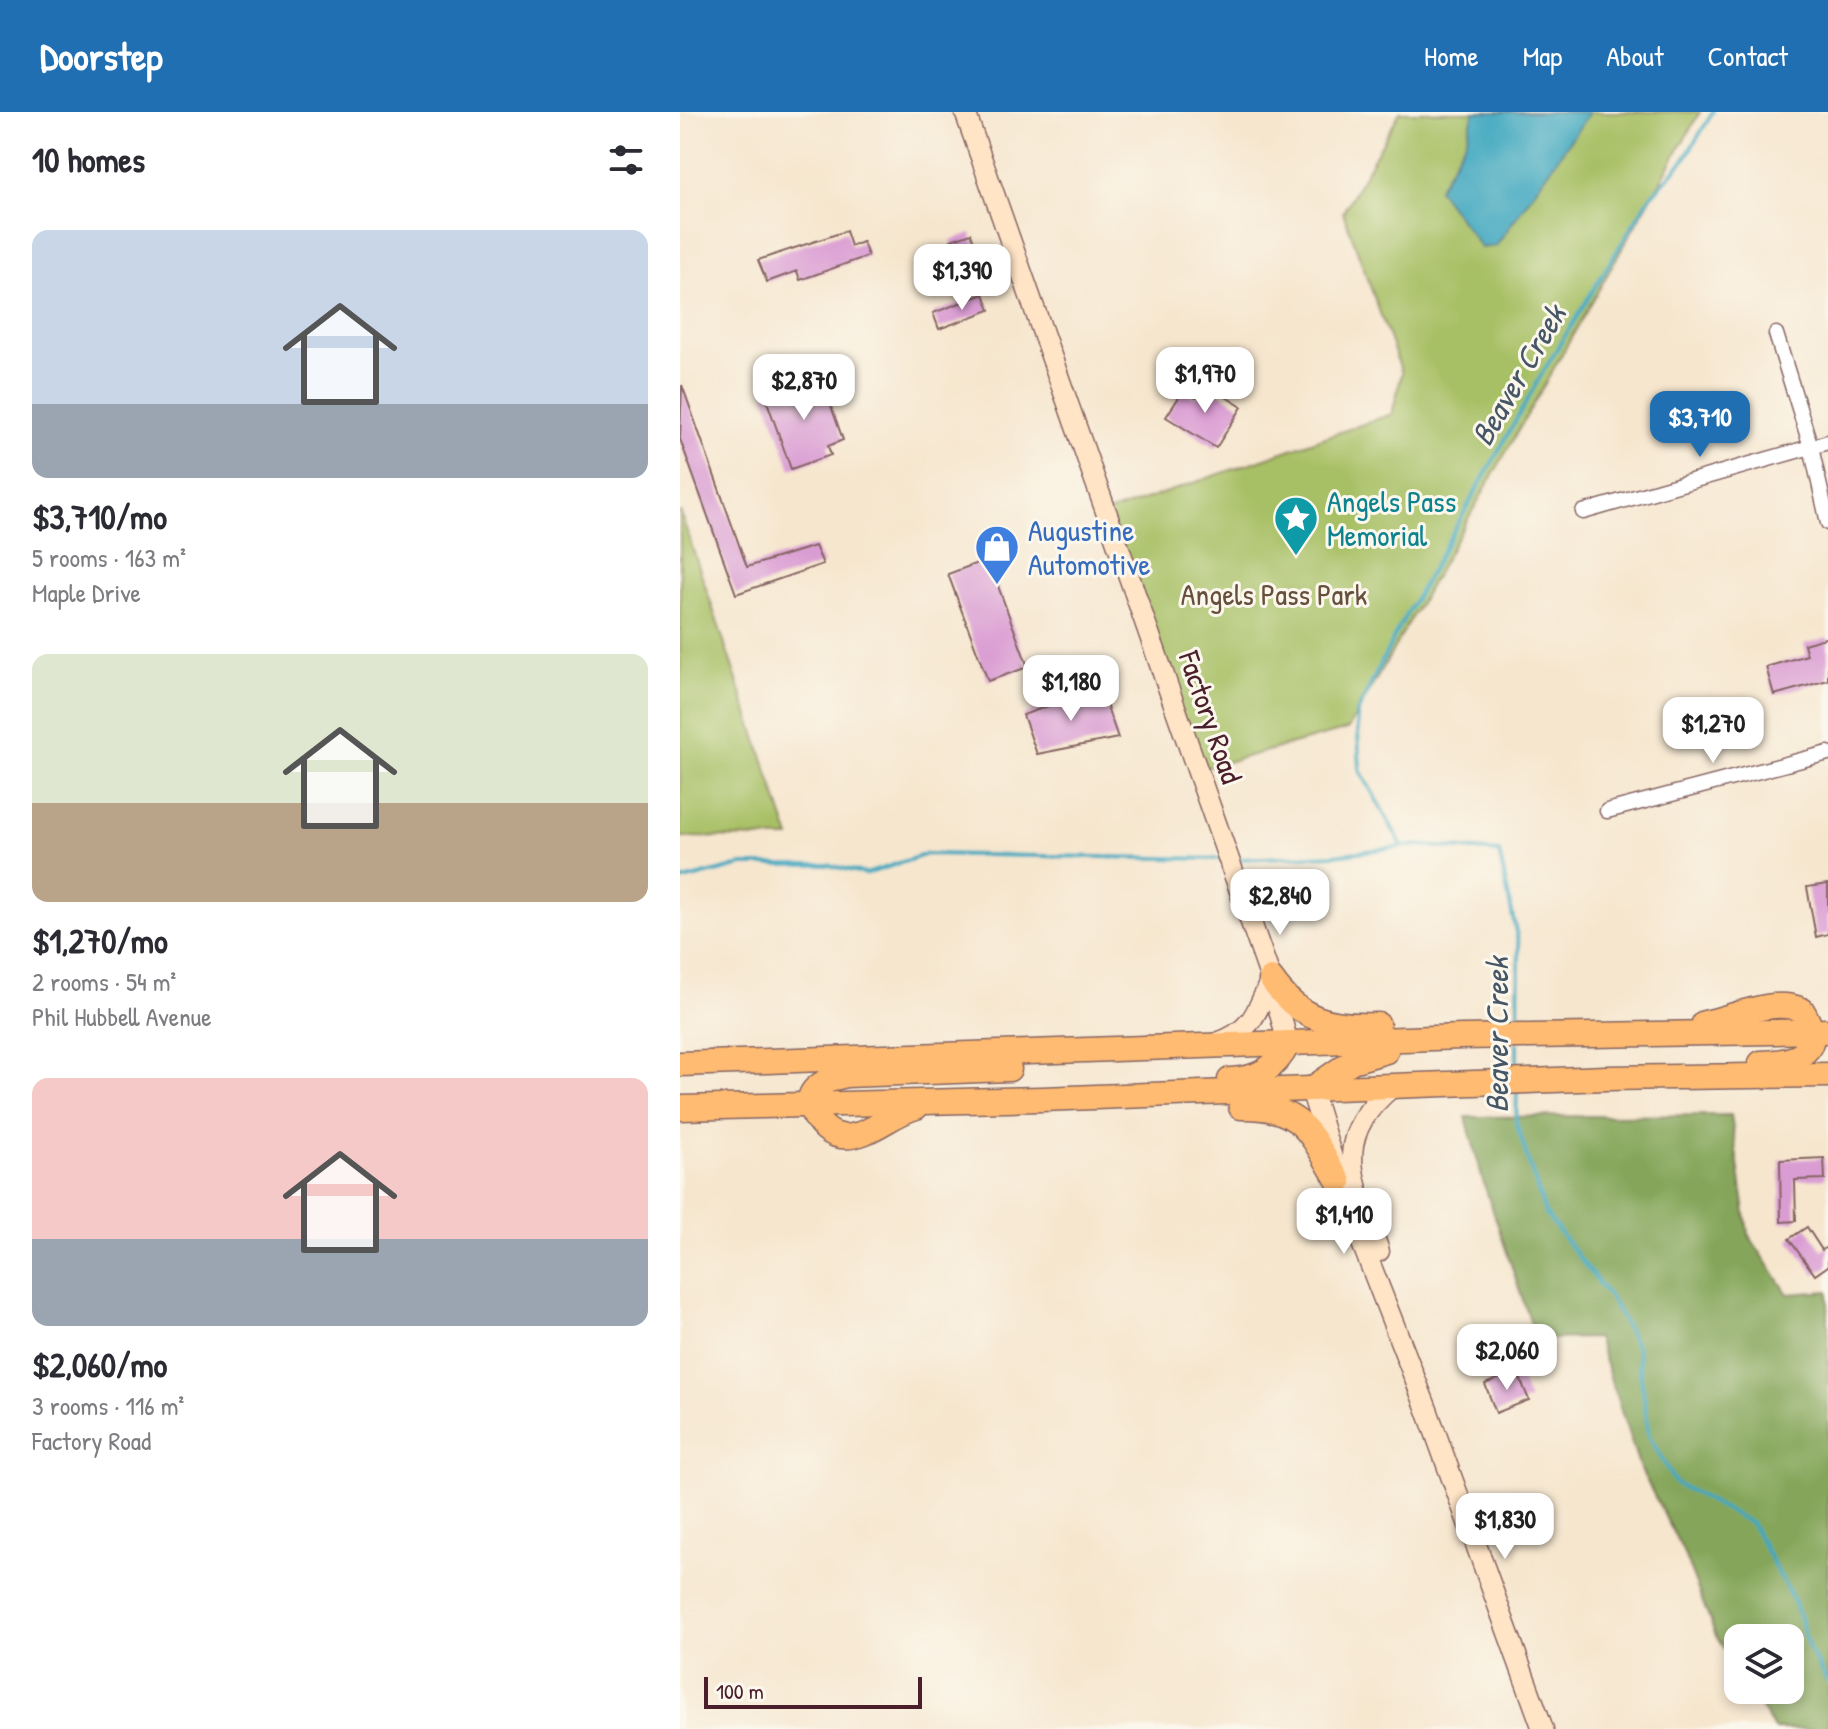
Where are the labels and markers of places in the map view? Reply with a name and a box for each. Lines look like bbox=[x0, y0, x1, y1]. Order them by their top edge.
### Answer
pin: $1,390 bbox=[897, 244, 1027, 312]
pin: $1,970 bbox=[1140, 347, 1270, 415]
pin: $2,870 bbox=[739, 354, 869, 422]
pin: $3,710 bbox=[1635, 391, 1765, 459]
place label: Angels Pass Memorial bbox=[1327, 481, 1456, 555]
place icon: Angels Pass Memorial bbox=[1272, 494, 1320, 557]
place label: Augustine Automotive bbox=[1028, 510, 1151, 584]
shop icon: Augustine Automotive bbox=[973, 523, 1021, 586]
pin: $1,180 bbox=[1006, 655, 1136, 723]
pin: $1,270 bbox=[1648, 697, 1778, 765]
pin: $2,840 bbox=[1215, 869, 1345, 937]
pin: $1,410 bbox=[1279, 1188, 1409, 1256]
pin: $2,060 bbox=[1442, 1324, 1572, 1392]
pin: $1,830 bbox=[1440, 1493, 1570, 1561]

